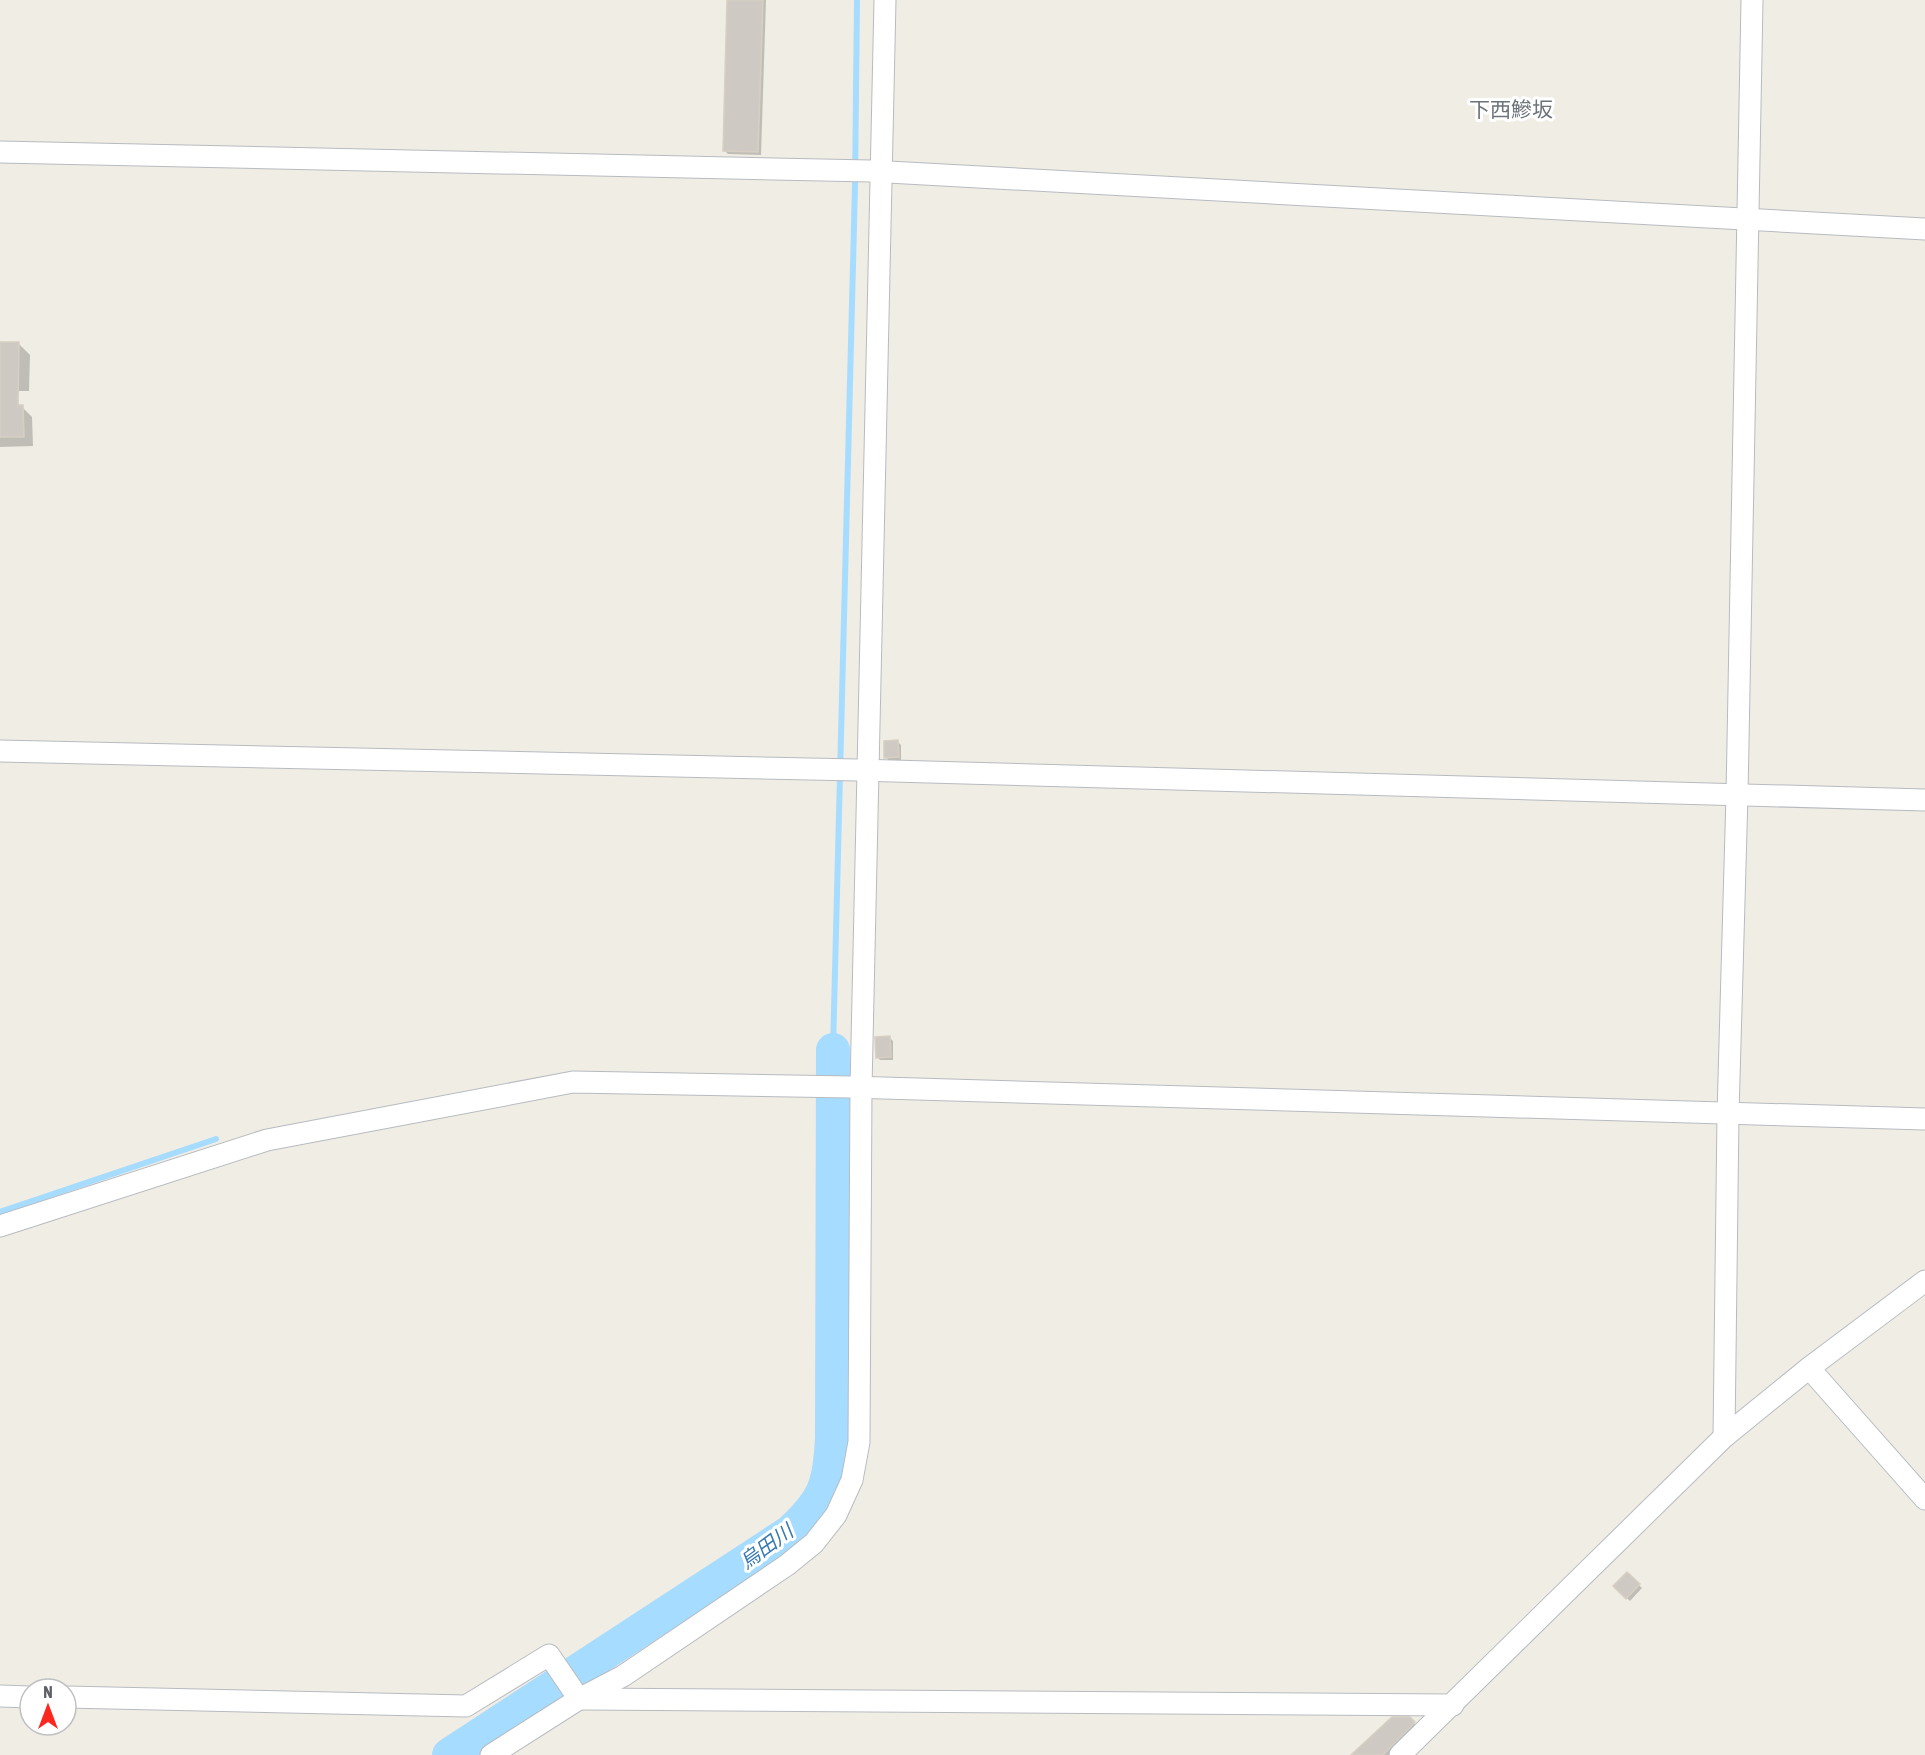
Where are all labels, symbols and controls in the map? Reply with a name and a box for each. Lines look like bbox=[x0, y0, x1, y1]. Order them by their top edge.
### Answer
district label: 下西鰺坂 bbox=[1469, 97, 1553, 121]
water label: 烏田川 bbox=[735, 1518, 799, 1573]
north arrow bbox=[18, 1677, 78, 1737]
text: N bbox=[43, 1683, 53, 1701]

